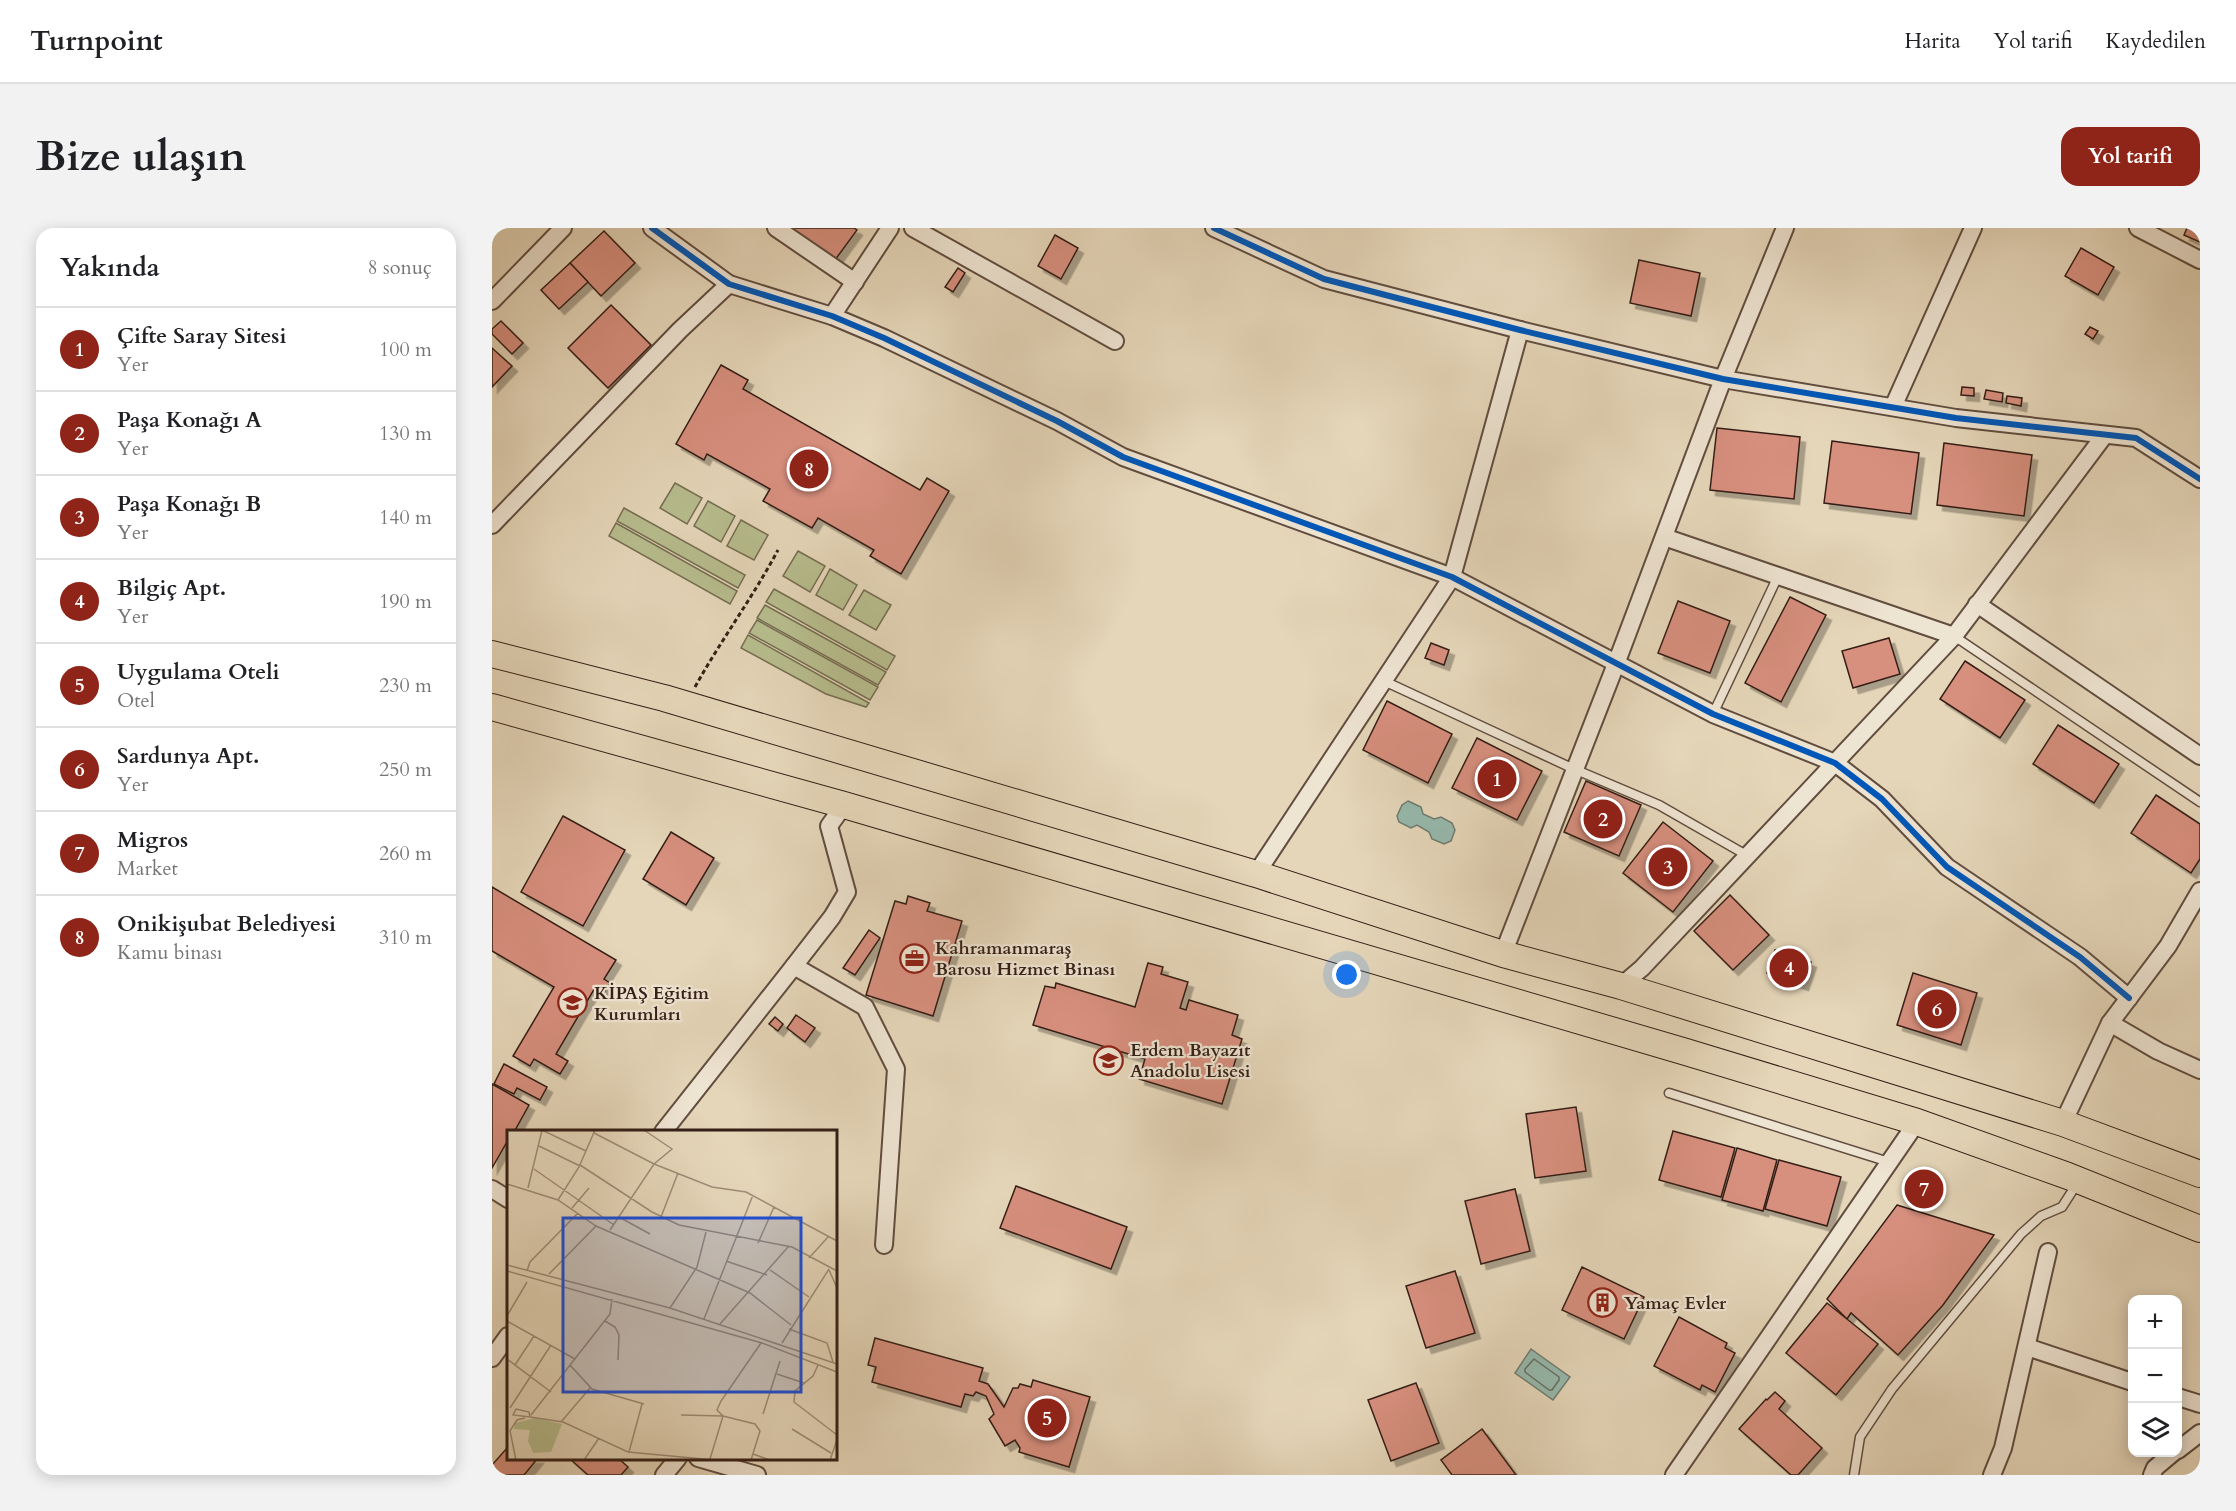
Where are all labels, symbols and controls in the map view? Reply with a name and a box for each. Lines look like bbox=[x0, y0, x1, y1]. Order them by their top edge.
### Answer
text: Turnpoint bbox=[30, 22, 163, 60]
text: Harita bbox=[1905, 27, 1961, 56]
text: Yol tarifi bbox=[1994, 27, 2073, 56]
text: Kaydedilen bbox=[2106, 27, 2206, 56]
button: Yol tarifi bbox=[2061, 127, 2200, 186]
text: Bize ulaşın bbox=[36, 128, 246, 185]
text: Yakında bbox=[60, 250, 160, 285]
text: 8 sonuç bbox=[367, 254, 432, 281]
text: Çifte Saray Sitesi bbox=[117, 321, 286, 351]
text: 1 bbox=[74, 336, 85, 363]
text: 100 m bbox=[379, 336, 432, 363]
text: Yer bbox=[117, 351, 148, 378]
text: Paşa Konağı A bbox=[117, 405, 262, 435]
text: 2 bbox=[74, 420, 85, 447]
text: 130 m bbox=[379, 420, 432, 447]
text: Yer bbox=[117, 435, 148, 462]
pin: 8 bbox=[790, 446, 828, 492]
text: Paşa Konağı B bbox=[117, 489, 261, 519]
text: 3 bbox=[74, 504, 85, 531]
text: 140 m bbox=[379, 504, 432, 531]
text: Yer bbox=[117, 519, 148, 546]
text: Bilgiç Apt. bbox=[117, 573, 226, 603]
text: 4 bbox=[74, 588, 85, 615]
text: 190 m bbox=[379, 588, 432, 615]
text: Yer bbox=[117, 603, 148, 630]
text: Uygulama Oteli bbox=[117, 657, 280, 687]
text: 5 bbox=[74, 672, 85, 699]
text: 230 m bbox=[379, 672, 432, 699]
text: Otel bbox=[117, 687, 155, 714]
text: Sardunya Apt. bbox=[117, 741, 259, 771]
text: 6 bbox=[74, 756, 85, 783]
text: 250 m bbox=[379, 756, 432, 783]
pin: 1 bbox=[1478, 756, 1516, 802]
text: Yer bbox=[117, 771, 148, 798]
pin: 2 bbox=[1584, 796, 1622, 842]
text: Migros bbox=[117, 825, 188, 855]
text: 7 bbox=[74, 840, 85, 867]
text: 260 m bbox=[379, 840, 432, 867]
pin: 3 bbox=[1648, 844, 1688, 890]
text: Market bbox=[117, 855, 178, 882]
text: Onikişubat Belediyesi bbox=[117, 909, 336, 939]
text: 8 bbox=[74, 924, 85, 951]
text: 310 m bbox=[379, 924, 432, 951]
place label: Kahramanmaraş Barosu Hizmet Binası bbox=[935, 936, 1116, 982]
text: Kamu binası bbox=[117, 939, 222, 966]
office icon: Kahramanmaraş Barosu Hizmet Binası bbox=[898, 942, 930, 974]
pin: 4 bbox=[1770, 946, 1808, 990]
your location bbox=[1332, 960, 1361, 989]
place label: KİPAŞ Eğitim Kurumları bbox=[594, 981, 710, 1027]
pin: 6 bbox=[1918, 986, 1956, 1032]
school or university icon: KİPAŞ Eğitim Kurumları bbox=[557, 987, 589, 1019]
place label: Erdem Bayazıt Anadolu Lisesi bbox=[1130, 1038, 1251, 1084]
school or university icon: Erdem Bayazıt Anadolu Lisesi bbox=[1093, 1044, 1125, 1076]
inset map bbox=[507, 1130, 837, 1460]
pin: 7 bbox=[1904, 1166, 1944, 1212]
building icon: Yamaç Evler bbox=[1587, 1287, 1619, 1319]
place label: Yamaç Evler bbox=[1624, 1291, 1727, 1316]
map controls bbox=[2128, 1295, 2182, 1457]
button: + bbox=[2128, 1295, 2182, 1349]
button: − bbox=[2128, 1349, 2182, 1403]
pin: 5 bbox=[1028, 1396, 1066, 1440]
button: layers bbox=[2128, 1403, 2182, 1457]

